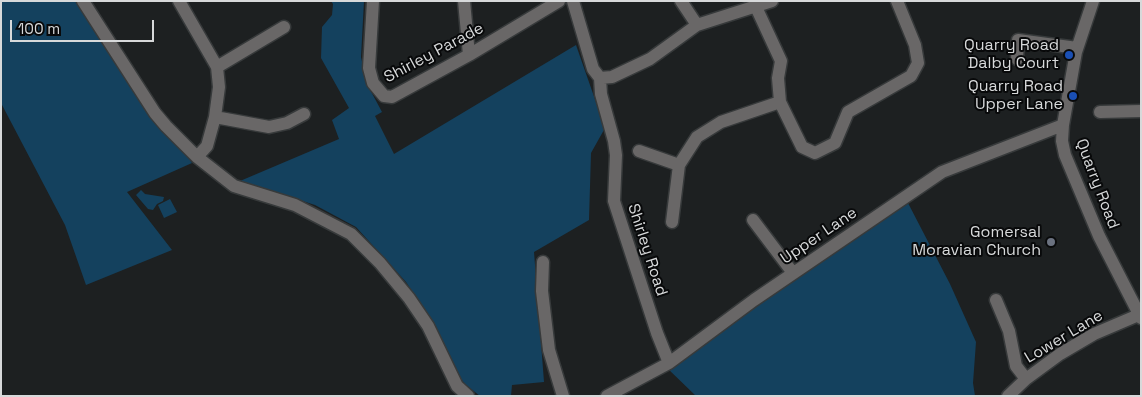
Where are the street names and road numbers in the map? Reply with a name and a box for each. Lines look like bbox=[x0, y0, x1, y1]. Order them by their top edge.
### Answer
street label: Shirley Parade bbox=[381, 19, 487, 87]
street label: Quarry Road bbox=[1071, 136, 1123, 232]
street label: Shirley Road bbox=[623, 201, 671, 299]
street label: Upper Lane bbox=[777, 203, 861, 269]
street label: Lower Lane bbox=[1021, 306, 1107, 368]

